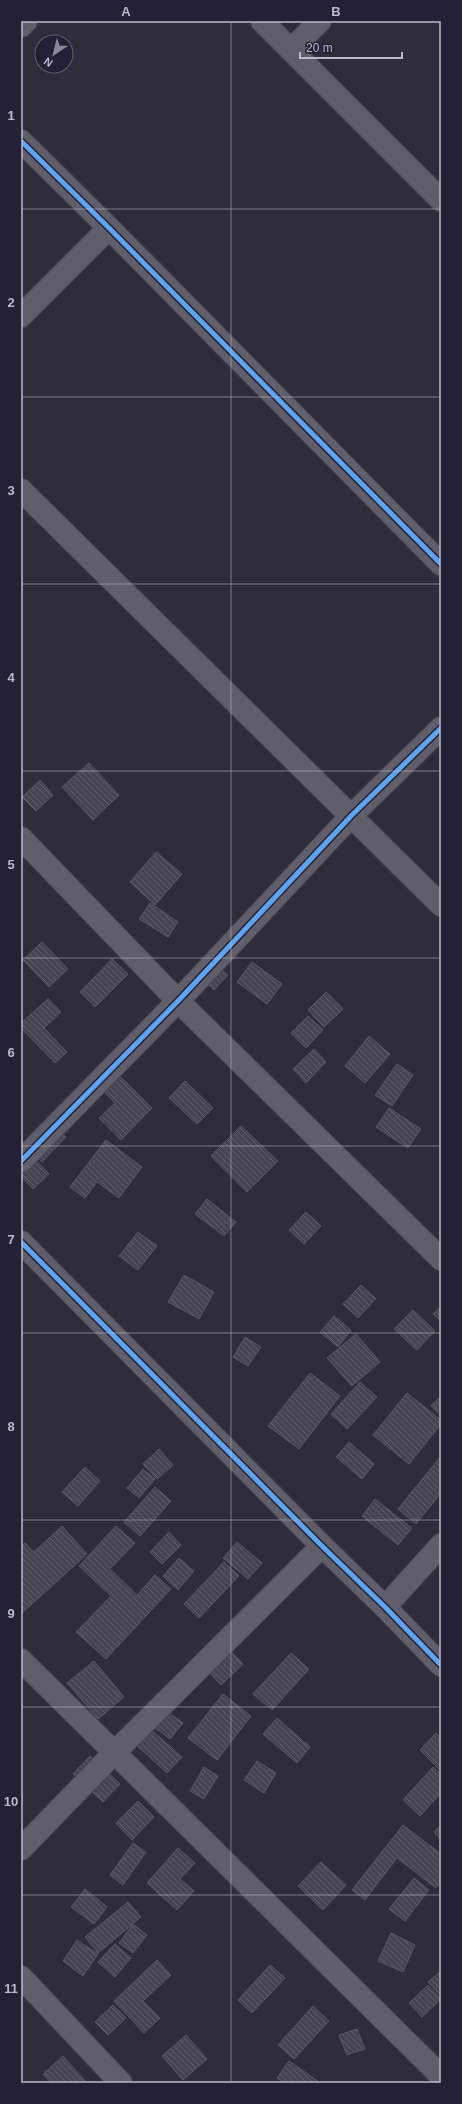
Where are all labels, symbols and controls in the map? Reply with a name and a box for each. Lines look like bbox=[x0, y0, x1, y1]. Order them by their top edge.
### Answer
text: A bbox=[121, 4, 131, 19]
text: B bbox=[331, 4, 341, 19]
north arrow bbox=[34, 34, 74, 74]
scale bar bbox=[300, 34, 402, 60]
text: 20 m bbox=[306, 41, 333, 55]
text: N bbox=[42, 55, 55, 69]
text: 1 bbox=[7, 108, 15, 123]
text: 2 bbox=[7, 295, 15, 310]
text: 3 bbox=[7, 483, 15, 498]
text: 4 bbox=[7, 670, 15, 685]
text: 5 bbox=[7, 857, 15, 872]
text: 6 bbox=[7, 1045, 15, 1060]
text: 7 bbox=[7, 1232, 15, 1247]
text: 8 bbox=[7, 1419, 15, 1434]
text: 9 bbox=[7, 1606, 15, 1621]
text: 10 bbox=[4, 1794, 18, 1809]
text: 11 bbox=[4, 1981, 18, 1996]

